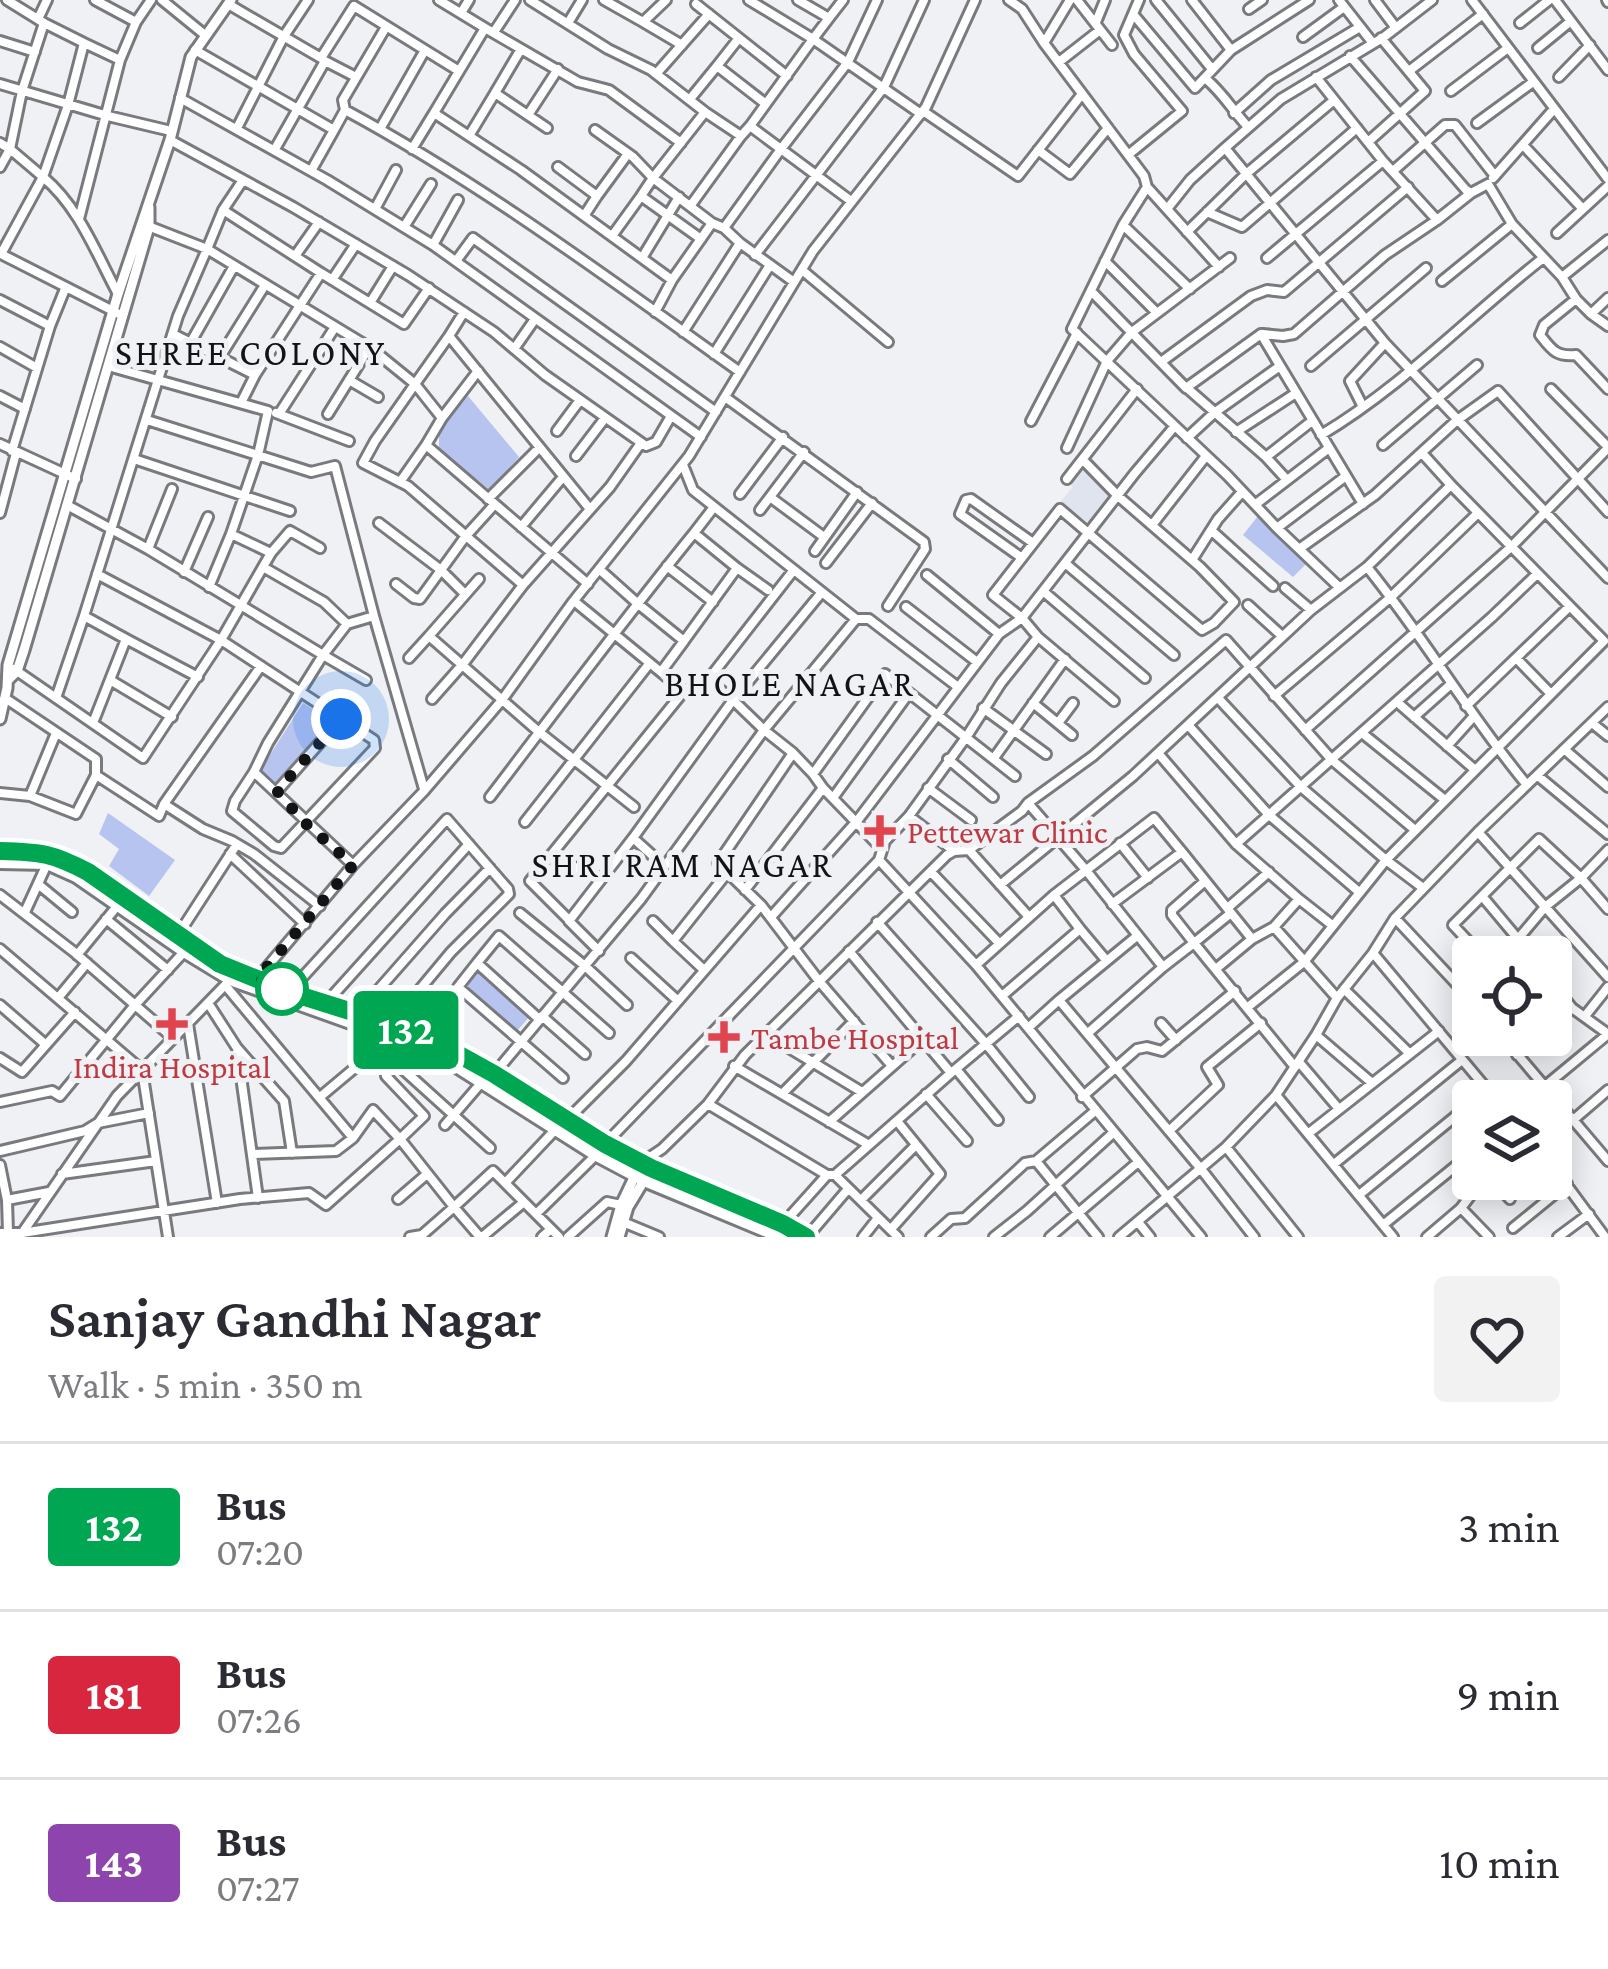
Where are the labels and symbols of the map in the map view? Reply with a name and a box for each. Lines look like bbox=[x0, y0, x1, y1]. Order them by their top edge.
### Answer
district label: SHREE COLONY bbox=[115, 333, 387, 373]
district label: BHOLE NAGAR bbox=[664, 664, 916, 704]
your location bbox=[311, 689, 371, 749]
place label: Pettewar Clinic bbox=[907, 813, 1108, 850]
marker: Pettewar Clinic bbox=[864, 815, 896, 847]
district label: SHRI RAM NAGAR bbox=[531, 845, 835, 885]
unlabelled marker bbox=[257, 964, 307, 1014]
line badge: 132 bbox=[337, 991, 475, 1069]
marker: Indira Hospital bbox=[156, 1008, 188, 1040]
place label: Tambe Hospital bbox=[751, 1019, 959, 1056]
marker: Tambe Hospital bbox=[708, 1021, 740, 1053]
place label: Indira Hospital bbox=[73, 1048, 271, 1085]

